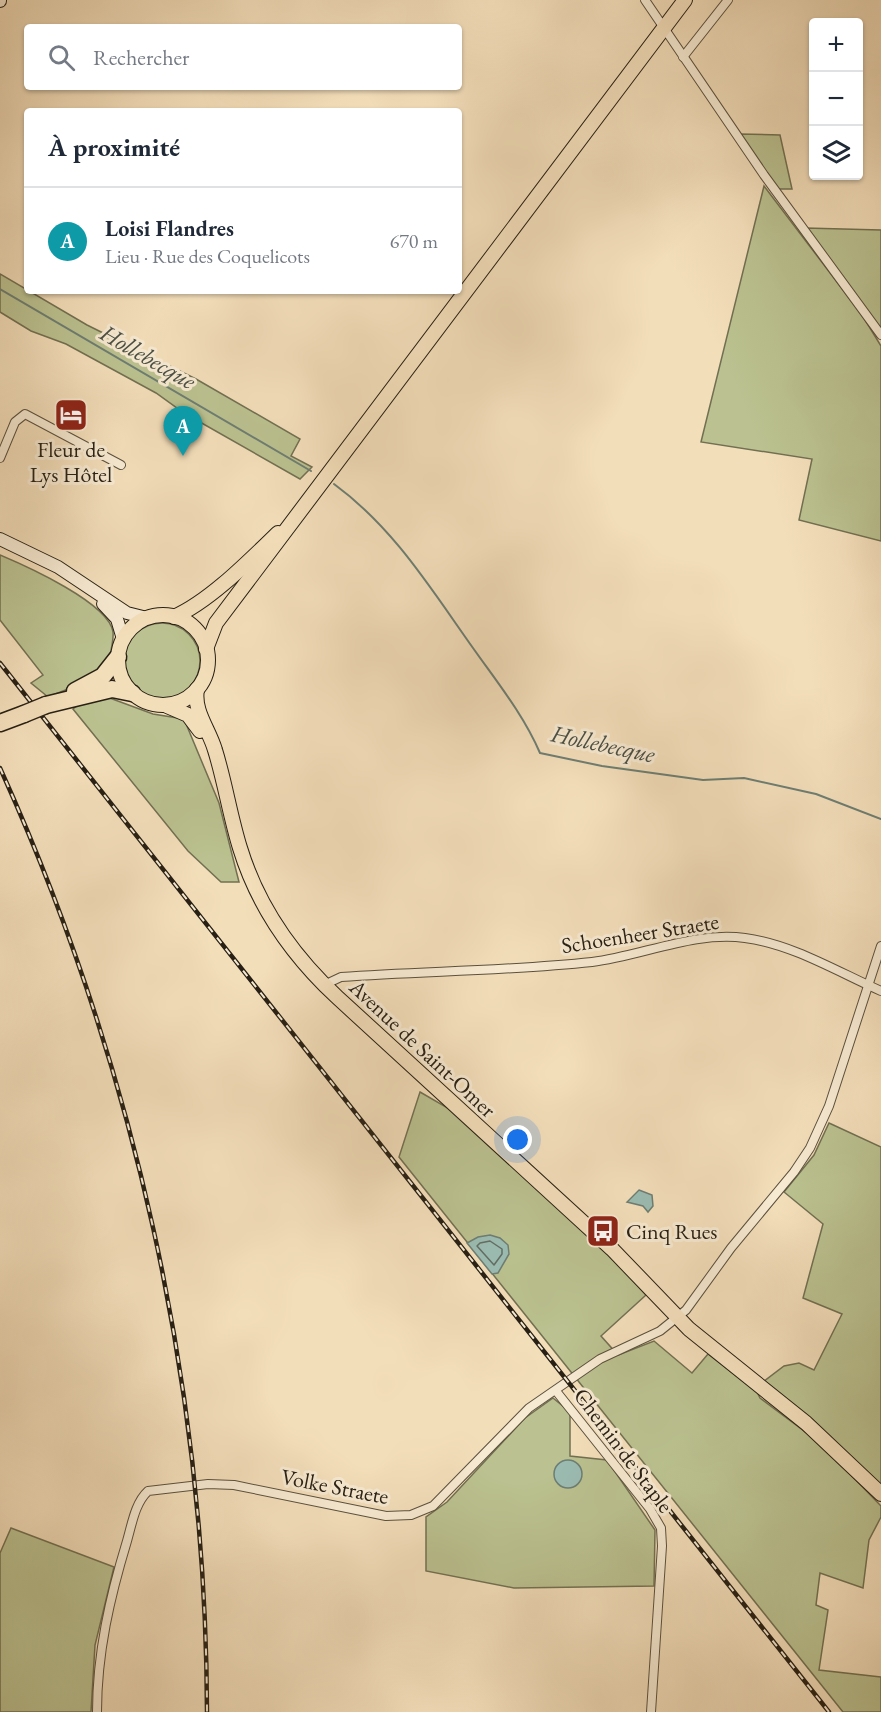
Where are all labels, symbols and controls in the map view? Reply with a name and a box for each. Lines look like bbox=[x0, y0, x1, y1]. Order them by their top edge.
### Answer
map controls bbox=[809, 18, 863, 180]
button: + bbox=[809, 18, 863, 72]
search box bbox=[24, 24, 462, 90]
icon: search bbox=[45, 41, 78, 74]
text: Rechercher bbox=[93, 43, 189, 72]
button: − bbox=[809, 72, 863, 126]
button: layers bbox=[809, 126, 863, 180]
text: À proximité bbox=[48, 130, 180, 164]
text: Loisi Flandres bbox=[105, 214, 234, 243]
text: A bbox=[60, 228, 75, 254]
text: 670 m bbox=[390, 228, 438, 254]
text: Lieu · Rue des Coquelicots bbox=[105, 243, 310, 269]
water label: Hollebecque bbox=[94, 316, 202, 398]
hotel icon: Fleur de Lys Hôtel bbox=[53, 397, 89, 433]
pin: A bbox=[164, 406, 202, 456]
place label: Fleur de Lys Hôtel bbox=[30, 435, 112, 489]
water label: Hollebecque bbox=[547, 717, 658, 771]
street label: Schoenheer Straete bbox=[559, 907, 721, 960]
street label: Avenue de Saint-Omer bbox=[342, 972, 503, 1124]
your location bbox=[503, 1125, 532, 1154]
bus stop icon: Cinq Rues bbox=[585, 1213, 621, 1249]
place label: Cinq Rues bbox=[626, 1217, 717, 1246]
street label: Chemin de Staple bbox=[567, 1382, 680, 1519]
street label: Volke Straete bbox=[279, 1462, 392, 1511]

